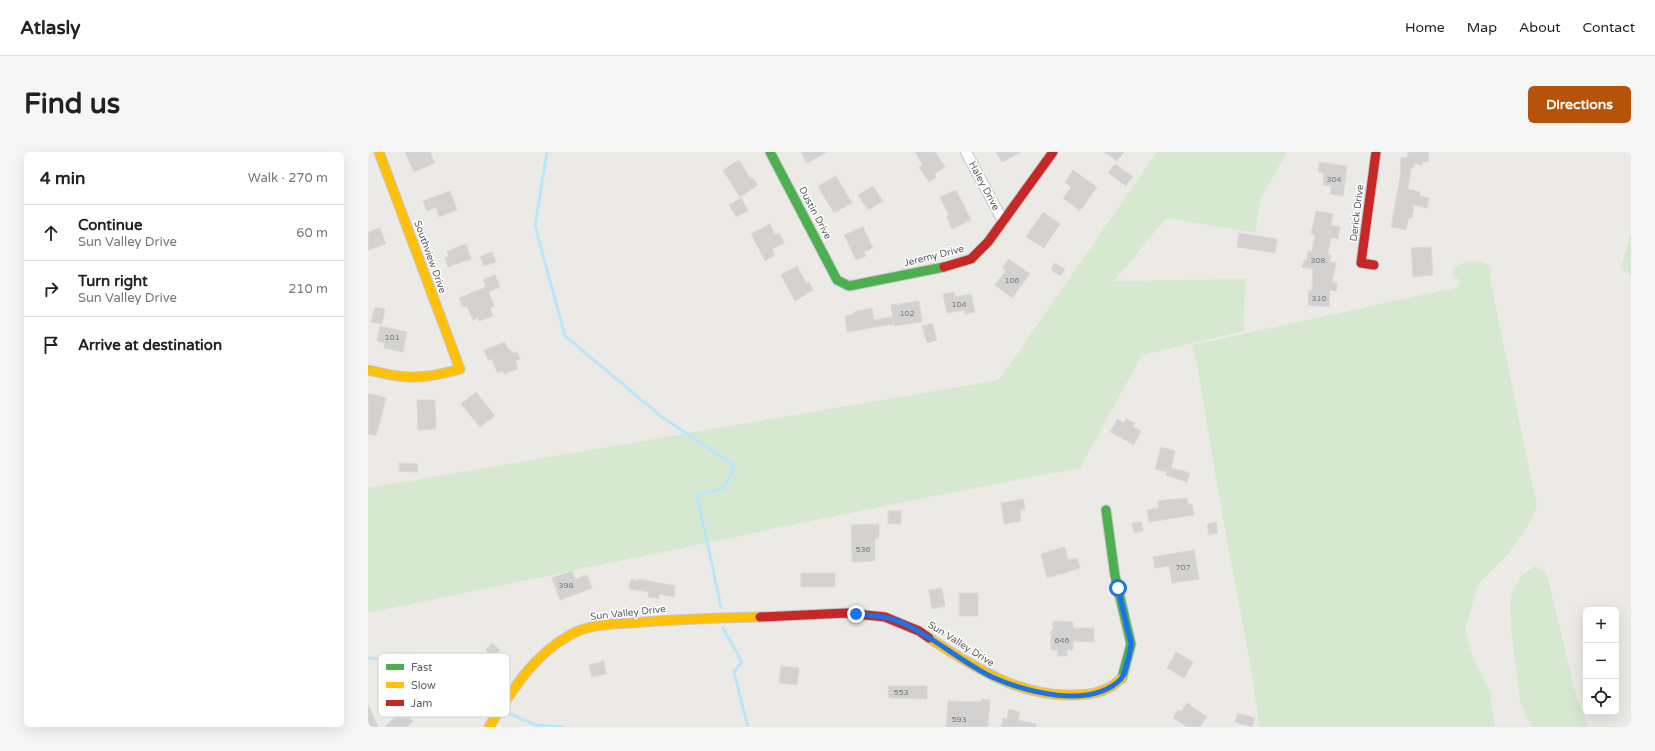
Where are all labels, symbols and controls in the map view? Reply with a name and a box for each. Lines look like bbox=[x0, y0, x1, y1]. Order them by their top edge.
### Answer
text: Atlasly bbox=[20, 17, 80, 39]
text: Home bbox=[1405, 19, 1445, 36]
text: Map bbox=[1467, 19, 1497, 36]
text: About bbox=[1519, 19, 1561, 36]
text: Contact bbox=[1583, 19, 1635, 36]
button: Directions bbox=[1528, 86, 1631, 123]
text: Find us bbox=[24, 87, 120, 121]
street label: Haley Drive bbox=[966, 159, 1002, 213]
text: 4 min bbox=[40, 168, 85, 189]
text: Walk · 270 m bbox=[248, 170, 328, 186]
house number: 304 bbox=[1326, 175, 1342, 184]
street label: Derick Drive bbox=[1348, 183, 1366, 242]
street label: Dustin Drive bbox=[796, 185, 834, 242]
text: Continue bbox=[78, 216, 142, 234]
street label: Southview Drive bbox=[411, 219, 449, 295]
icon: ahead bbox=[40, 222, 62, 244]
text: 60 m bbox=[296, 225, 328, 241]
text: Sun Valley Drive bbox=[78, 234, 177, 250]
street label: Jeremy Drive bbox=[903, 243, 966, 269]
house number: 308 bbox=[1310, 256, 1326, 265]
text: Turn right bbox=[78, 272, 148, 290]
house number: 106 bbox=[1004, 276, 1020, 285]
icon: right bbox=[40, 278, 62, 300]
text: 210 m bbox=[288, 281, 328, 297]
text: Sun Valley Drive bbox=[78, 290, 177, 306]
house number: 310 bbox=[1311, 294, 1327, 303]
house number: 104 bbox=[951, 300, 967, 309]
house number: 102 bbox=[899, 309, 915, 318]
house number: 101 bbox=[384, 333, 400, 342]
icon: arrive bbox=[40, 334, 62, 356]
text: Arrive at destination bbox=[78, 336, 222, 354]
house number: 536 bbox=[855, 545, 871, 554]
house number: 707 bbox=[1175, 563, 1191, 572]
route start bbox=[1109, 579, 1127, 597]
house number: 398 bbox=[558, 581, 574, 590]
street label: Sun Valley Drive bbox=[590, 603, 667, 623]
route end bbox=[847, 605, 865, 623]
map controls bbox=[1583, 607, 1619, 715]
button: + bbox=[1583, 607, 1619, 643]
street label: Sun Valley Drive bbox=[926, 619, 997, 669]
house number: 646 bbox=[1054, 636, 1070, 645]
button: − bbox=[1583, 643, 1619, 679]
legend bbox=[378, 653, 510, 717]
text: Fast bbox=[411, 661, 432, 674]
text: Slow bbox=[411, 679, 436, 692]
button: locate bbox=[1583, 679, 1619, 715]
house number: 553 bbox=[893, 688, 909, 697]
text: Jam bbox=[411, 697, 432, 710]
house number: 593 bbox=[951, 715, 967, 724]

